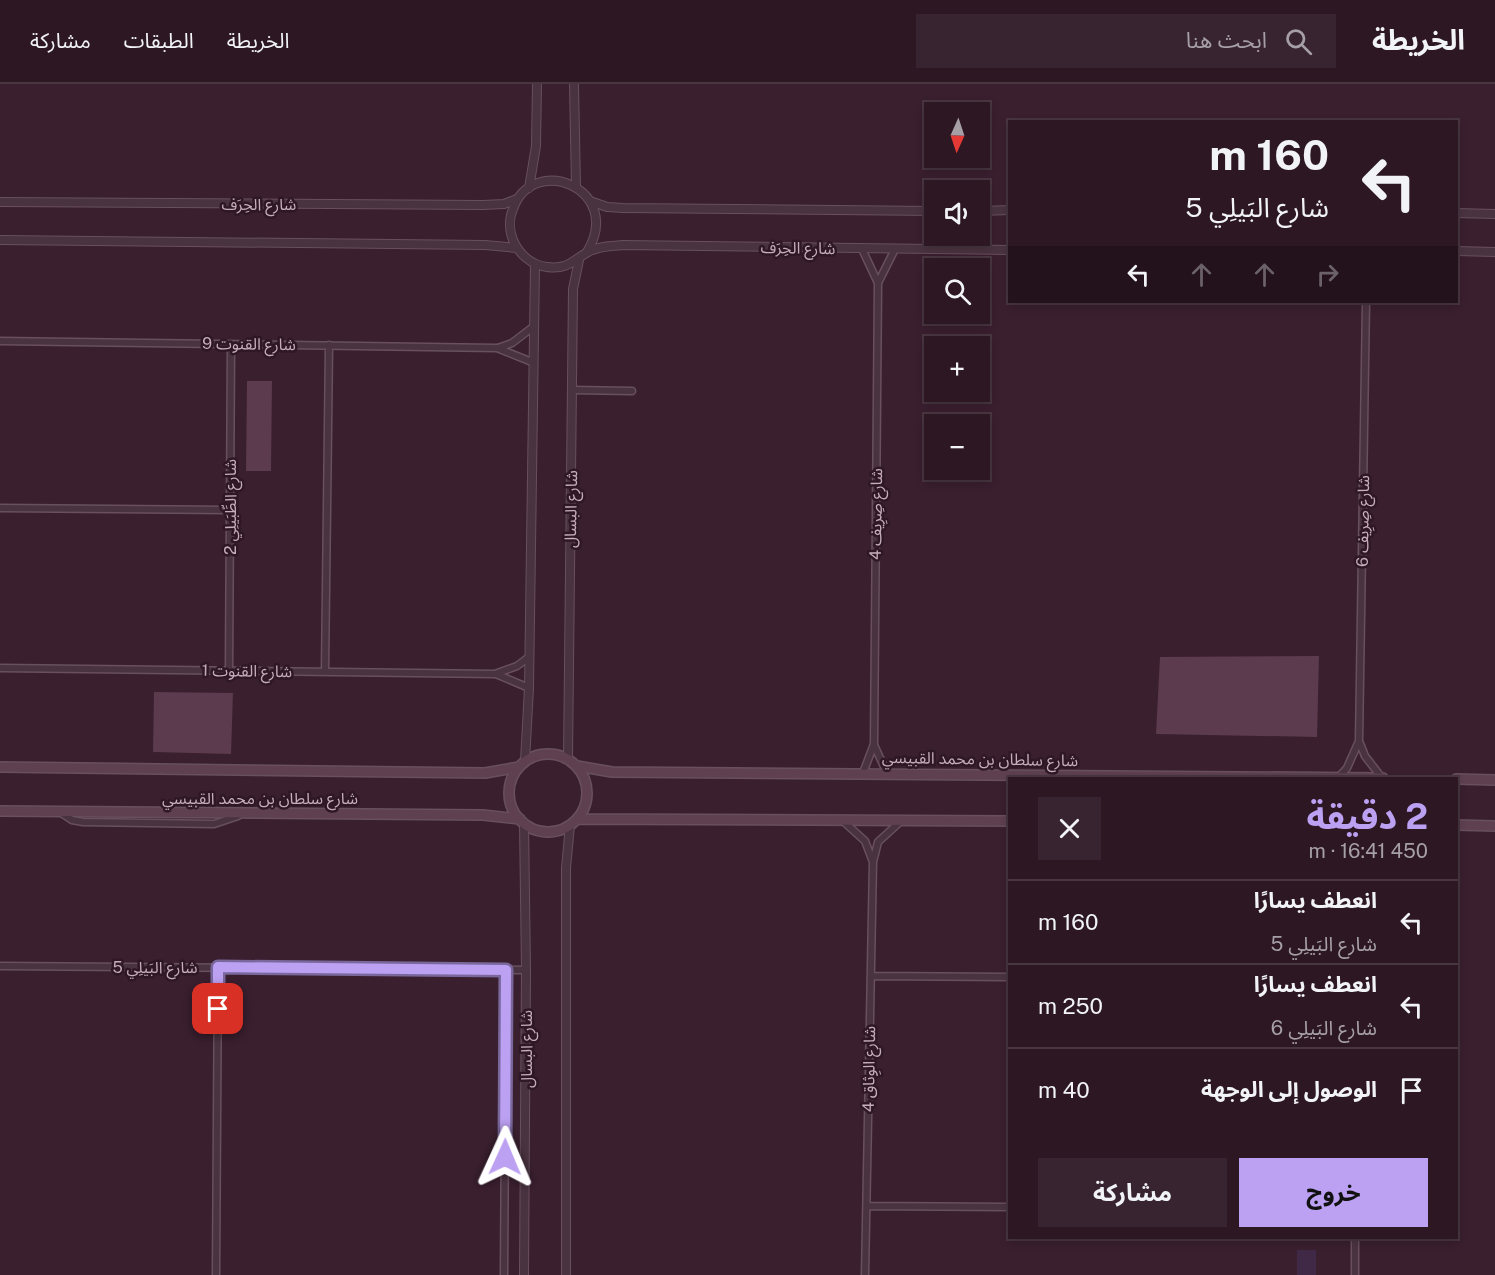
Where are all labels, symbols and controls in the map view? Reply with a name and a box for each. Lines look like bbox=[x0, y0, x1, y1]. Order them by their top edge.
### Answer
search box bbox=[916, 14, 1336, 68]
text: الخريطة bbox=[1372, 23, 1465, 56]
icon: search bbox=[1282, 25, 1315, 58]
text: ابحث هنا bbox=[1186, 27, 1267, 53]
text: مشاركة bbox=[30, 28, 91, 53]
text: الطبقات bbox=[124, 28, 194, 53]
text: الخريطة bbox=[227, 28, 290, 53]
north arrow bbox=[924, 102, 990, 168]
map controls bbox=[924, 102, 990, 480]
text: 160 m bbox=[1209, 130, 1329, 179]
icon: left bbox=[1350, 144, 1428, 222]
button: sound bbox=[924, 180, 990, 246]
text: شارع البَيلِي 5 bbox=[1185, 191, 1329, 223]
street label: شارع الحِرَف bbox=[222, 195, 296, 217]
street label: شارع الحِرَف bbox=[760, 238, 836, 261]
button: search bbox=[924, 258, 990, 324]
icon: left bbox=[1122, 258, 1155, 291]
icon: ahead bbox=[1185, 258, 1218, 291]
icon: ahead bbox=[1248, 258, 1281, 291]
icon: right bbox=[1311, 258, 1344, 291]
street label: شارع القنوت 9 bbox=[202, 334, 296, 357]
button: + bbox=[924, 336, 990, 402]
button: − bbox=[924, 414, 990, 480]
street label: شارع الطِّبَيلِي 2 bbox=[221, 459, 243, 555]
street label: شارع صِرِيف 4 bbox=[866, 468, 889, 560]
street label: شارع البسال bbox=[561, 470, 584, 548]
street label: شارع صِرِيف 6 bbox=[1353, 475, 1376, 567]
street label: شارع القنوت 1 bbox=[202, 661, 292, 684]
street label: شارع سلطان بن محمد القبيسي bbox=[882, 748, 1078, 773]
street label: شارع سلطان بن محمد القبيسي bbox=[162, 789, 358, 811]
text: 2 دقيقة bbox=[1306, 795, 1428, 837]
button: close bbox=[1038, 797, 1101, 860]
text: 450 m · 16:41 bbox=[1309, 839, 1428, 863]
text: انعطف يسارًا bbox=[1254, 887, 1377, 913]
icon: left bbox=[1395, 906, 1428, 939]
text: 160 m bbox=[1038, 909, 1098, 935]
text: شارع البَيلِي 5 bbox=[1270, 932, 1377, 956]
street label: شارع البَيلِي 5 bbox=[112, 958, 198, 980]
text: انعطف يسارًا bbox=[1254, 971, 1377, 997]
pin bbox=[192, 983, 243, 1034]
icon: left bbox=[1395, 990, 1428, 1023]
icon: arrive bbox=[201, 992, 234, 1025]
text: 250 m bbox=[1038, 993, 1103, 1019]
street label: شارع البسال bbox=[517, 1010, 539, 1088]
text: شارع البَيلِي 6 bbox=[1271, 1016, 1377, 1040]
street label: شارع الوِثاق 4 bbox=[859, 1026, 882, 1112]
icon: arrive bbox=[1395, 1074, 1428, 1107]
text: الوصول إلى الوجهة bbox=[1201, 1076, 1377, 1102]
text: 40 m bbox=[1038, 1077, 1090, 1103]
position arrow bbox=[473, 1125, 537, 1189]
button: مشاركة bbox=[1038, 1158, 1227, 1227]
button: خروج bbox=[1239, 1158, 1428, 1227]

